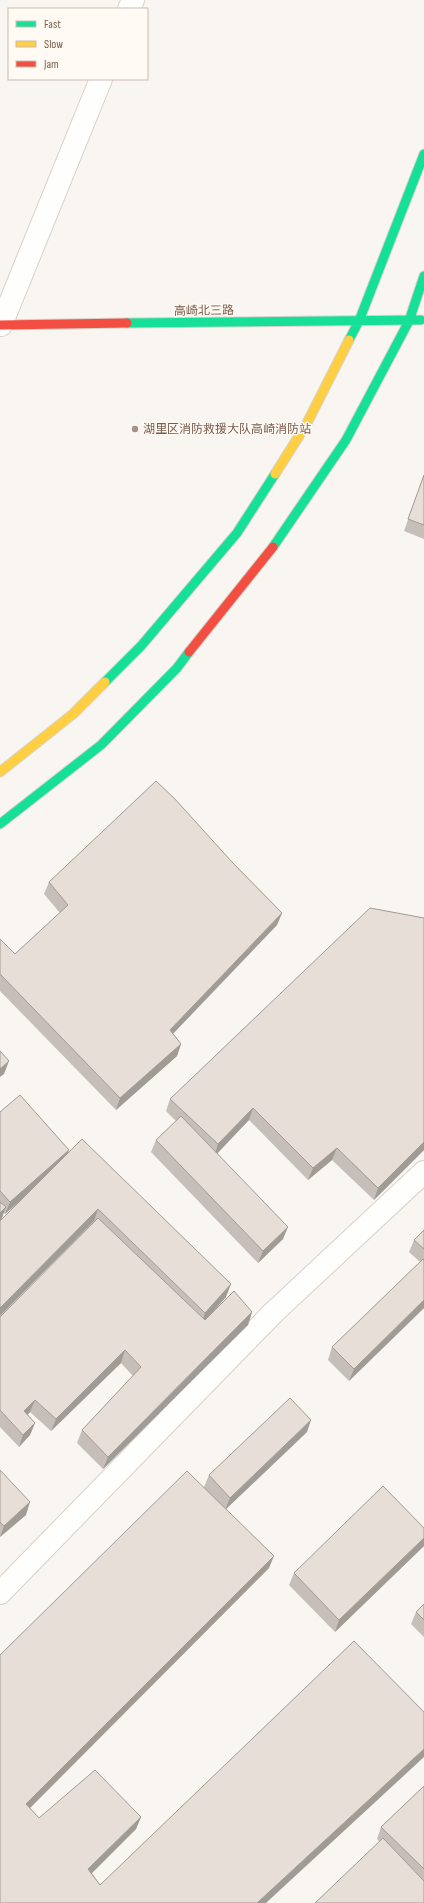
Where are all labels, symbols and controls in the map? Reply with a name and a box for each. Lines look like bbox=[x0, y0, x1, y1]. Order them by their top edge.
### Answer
legend bbox=[8, 8, 148, 80]
text: Fast bbox=[44, 17, 61, 32]
text: Slow bbox=[44, 37, 63, 52]
text: Jam bbox=[43, 57, 59, 72]
street label: 高崎北三路 bbox=[174, 303, 234, 319]
place label: 湖里区消防救援大队高崎消防站 bbox=[143, 422, 311, 437]
marker: 湖里区消防救援大队高崎消防站 bbox=[130, 424, 140, 434]

